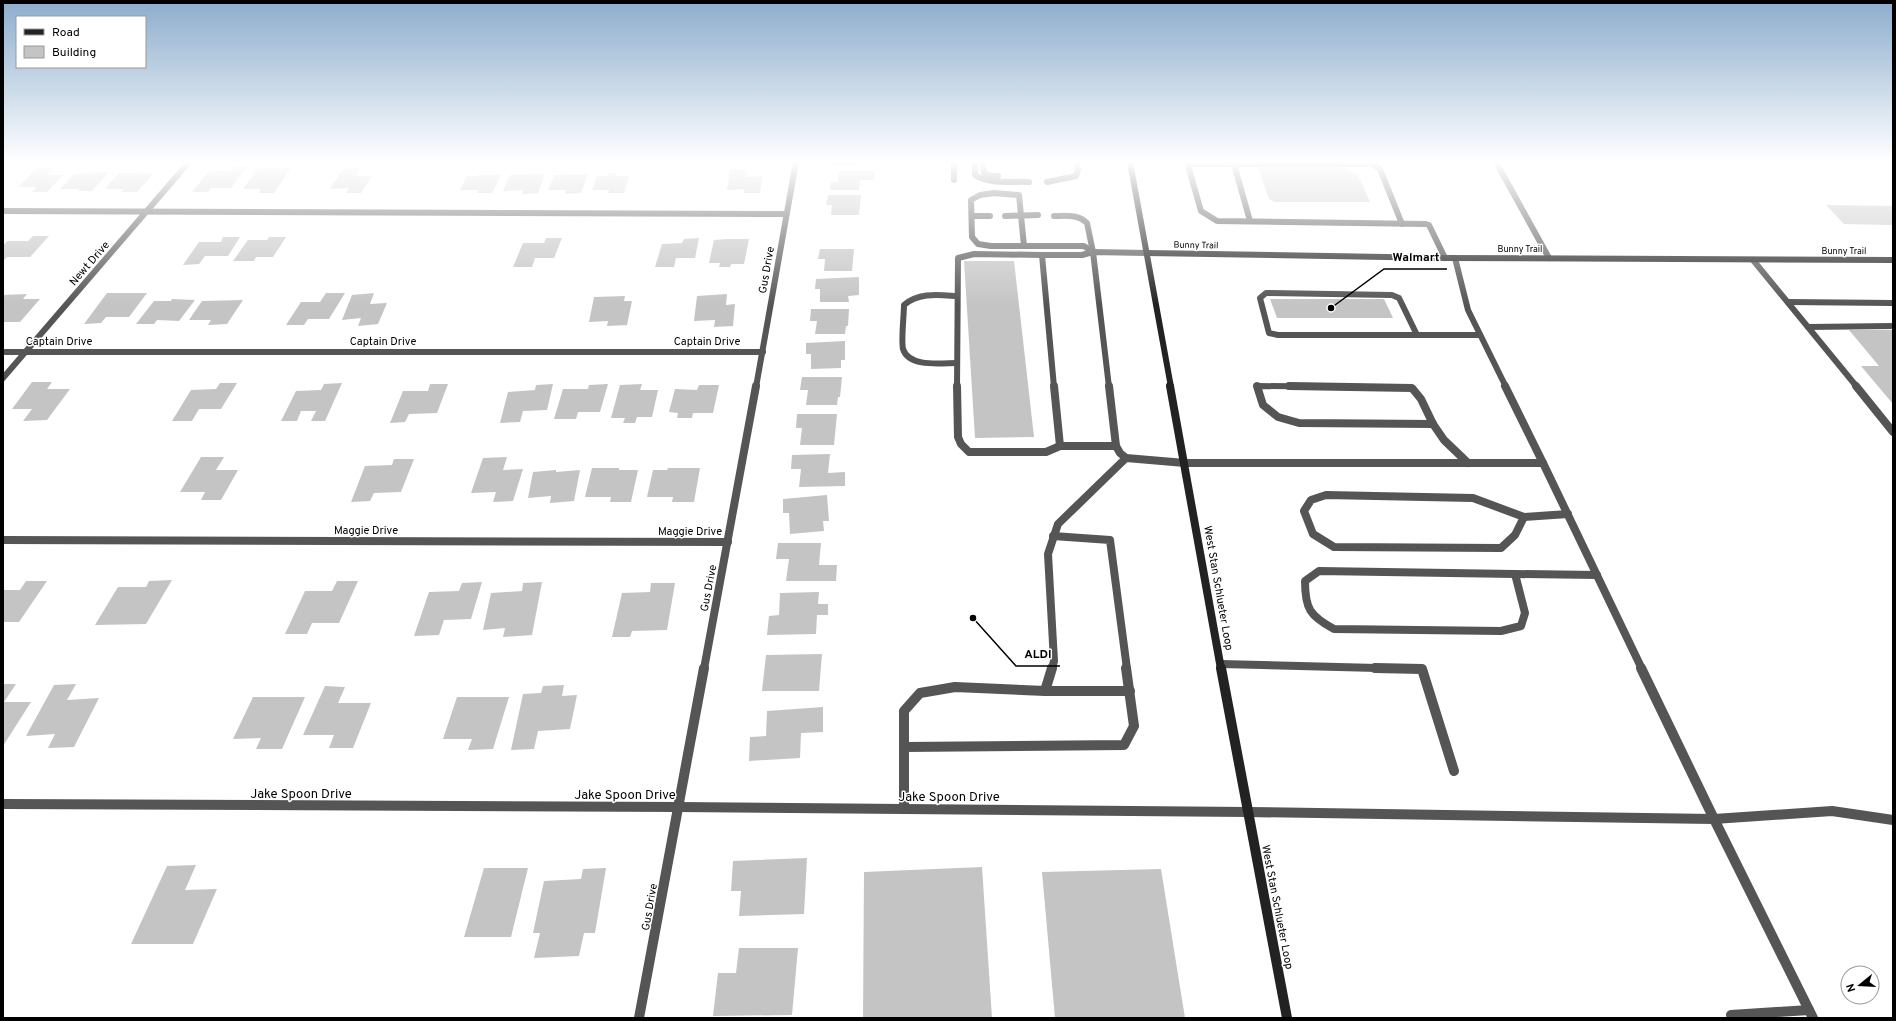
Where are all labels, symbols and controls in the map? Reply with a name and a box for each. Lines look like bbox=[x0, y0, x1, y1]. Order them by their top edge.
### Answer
legend bbox=[16, 16, 146, 68]
text: Road bbox=[52, 25, 80, 41]
text: Building bbox=[52, 45, 96, 61]
street label: Newt Drive bbox=[67, 238, 113, 289]
street label: Bunny Trail bbox=[1173, 240, 1219, 251]
street label: Bunny Trail bbox=[1498, 244, 1542, 255]
street label: Gus Drive bbox=[756, 245, 778, 295]
callout: Walmart bbox=[1384, 245, 1447, 269]
street label: Bunny Trail bbox=[1822, 246, 1866, 257]
text: Walmart bbox=[1393, 250, 1440, 266]
street label: Captain Drive bbox=[26, 335, 92, 349]
street label: Captain Drive bbox=[350, 335, 416, 349]
street label: Captain Drive bbox=[674, 335, 740, 349]
street label: Maggie Drive bbox=[334, 524, 398, 538]
street label: Maggie Drive bbox=[658, 525, 722, 539]
street label: West Stan Schlueter Loop bbox=[1200, 525, 1236, 652]
street label: Gus Drive bbox=[698, 563, 720, 613]
callout: ALDI bbox=[1016, 642, 1060, 666]
text: ALDI bbox=[1024, 647, 1052, 663]
street label: Jake Spoon Drive bbox=[250, 787, 352, 803]
street label: Jake Spoon Drive bbox=[574, 788, 676, 804]
street label: Jake Spoon Drive bbox=[898, 790, 1000, 806]
street label: West Stan Schlueter Loop bbox=[1258, 844, 1296, 971]
street label: Gus Drive bbox=[639, 882, 661, 932]
north arrow bbox=[1840, 965, 1880, 1005]
text: N bbox=[1844, 982, 1859, 994]

